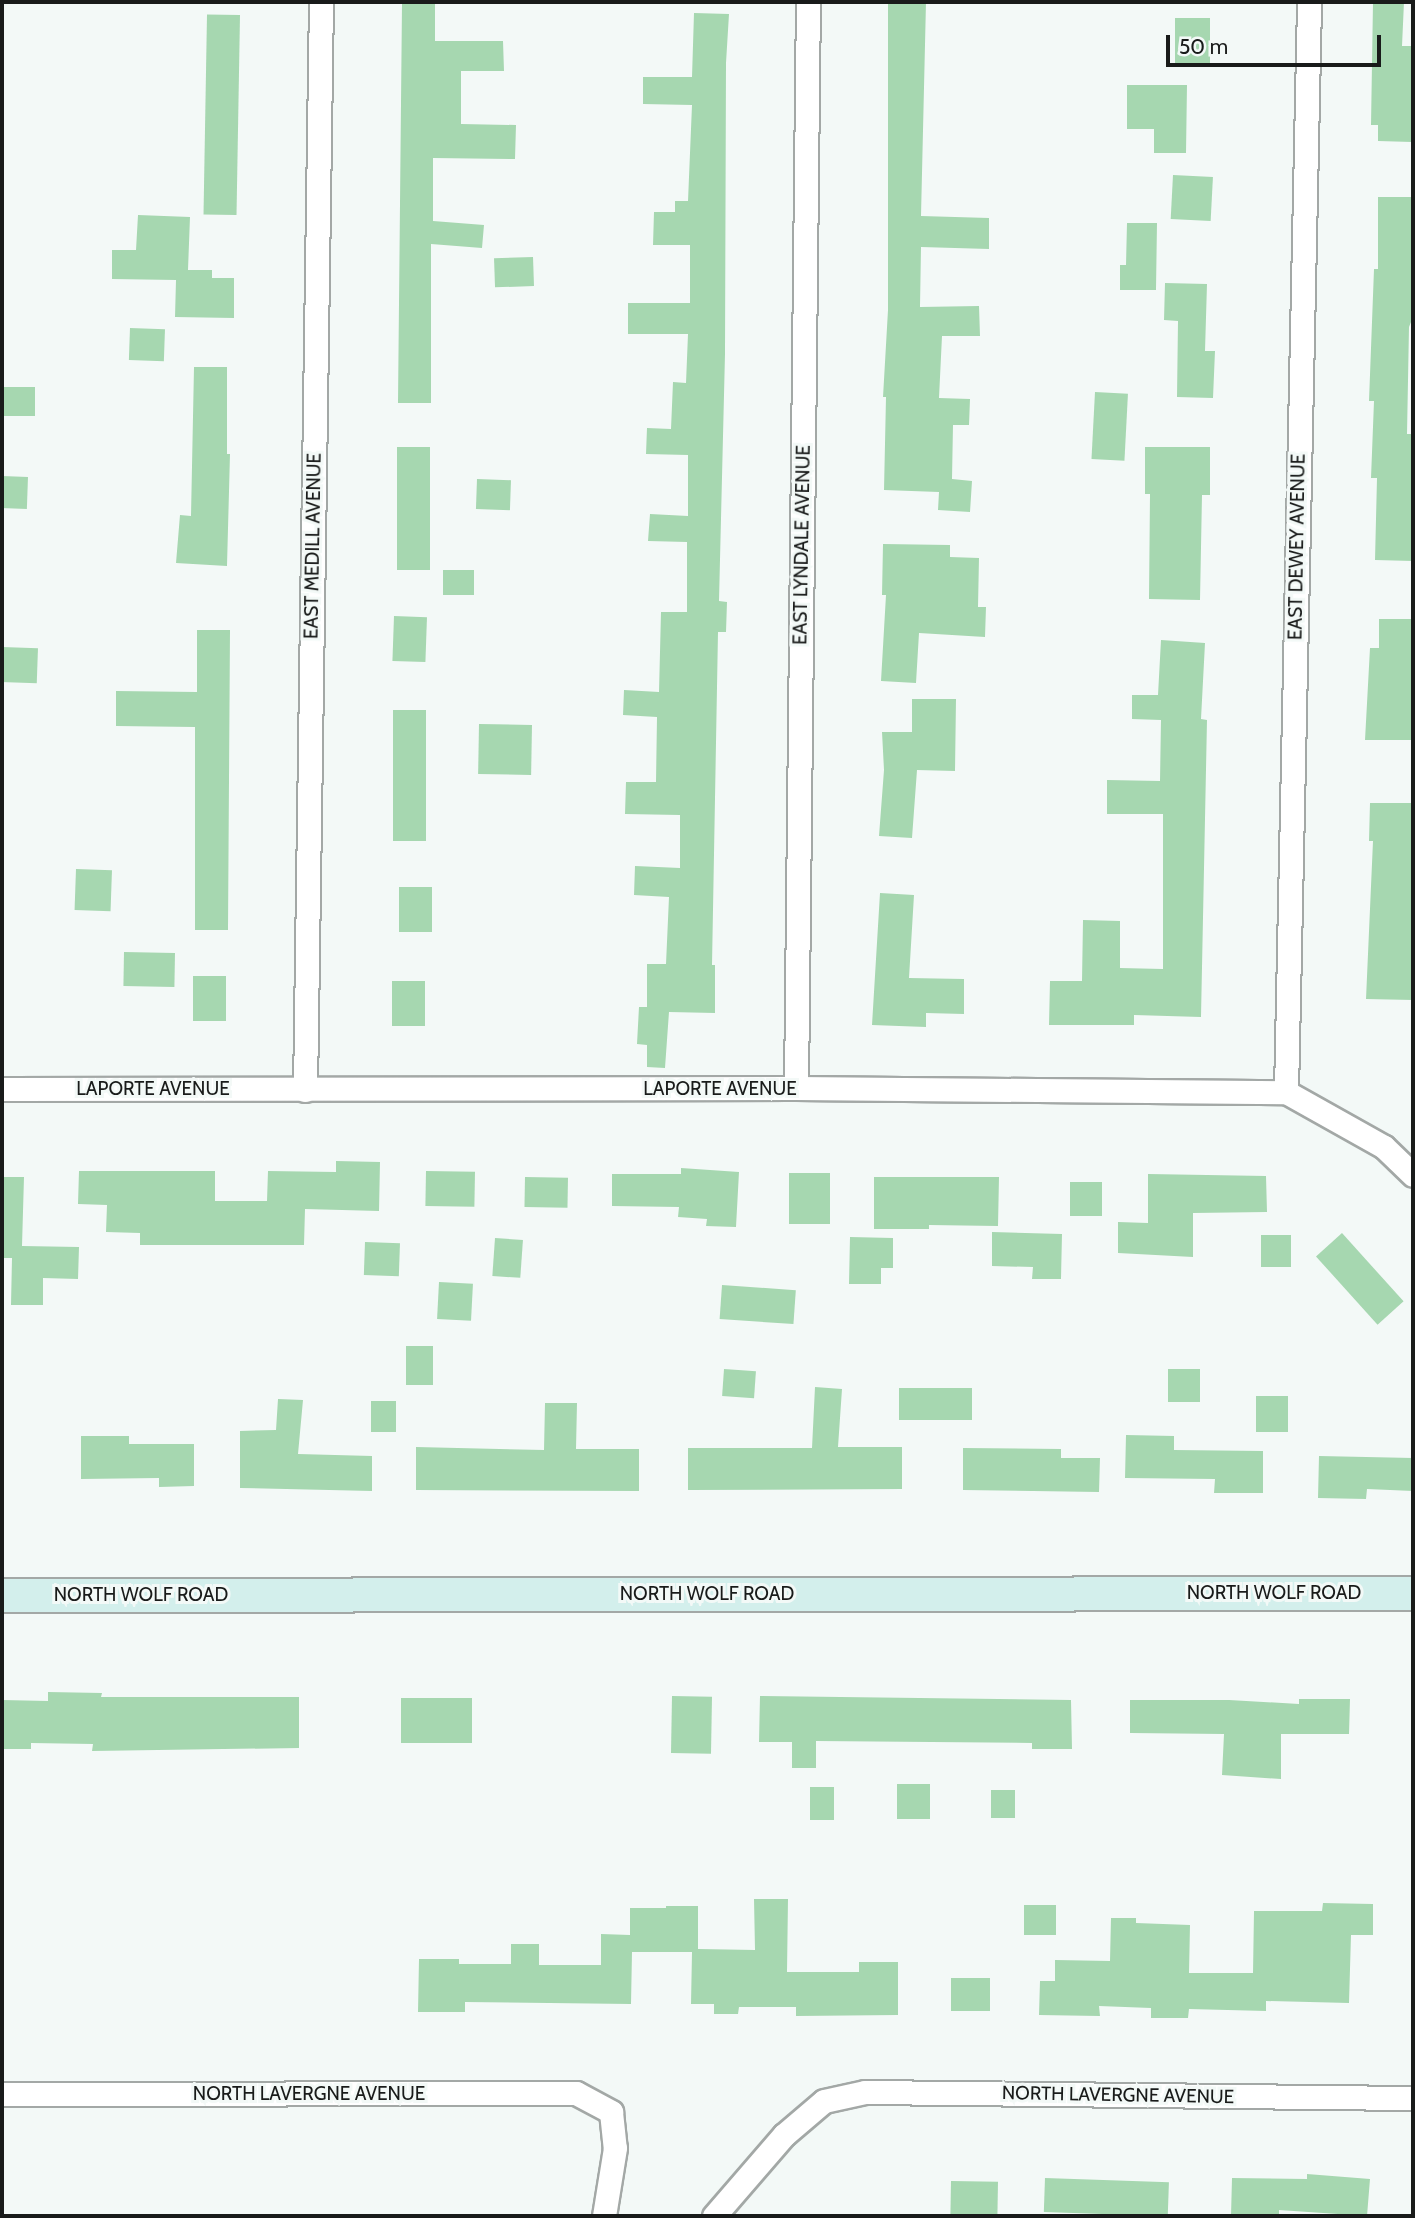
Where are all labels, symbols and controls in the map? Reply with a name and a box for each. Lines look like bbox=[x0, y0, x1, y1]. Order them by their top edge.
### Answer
scale bar bbox=[1170, 21, 1385, 65]
text: 50 m bbox=[1179, 34, 1228, 59]
street label: EAST LYNDALE AVENUE bbox=[789, 445, 815, 645]
street label: EAST MEDILL AVENUE bbox=[300, 453, 326, 639]
street label: EAST DEWEY AVENUE bbox=[1284, 454, 1310, 640]
street label: LAPORTE AVENUE bbox=[76, 1078, 230, 1100]
street label: LAPORTE AVENUE bbox=[643, 1078, 797, 1100]
street label: NORTH WOLF ROAD bbox=[1187, 1582, 1361, 1604]
street label: NORTH WOLF ROAD bbox=[620, 1583, 794, 1605]
street label: NORTH WOLF ROAD bbox=[54, 1584, 228, 1606]
street label: NORTH LAVERGNE AVENUE bbox=[1002, 2082, 1234, 2108]
street label: NORTH LAVERGNE AVENUE bbox=[193, 2083, 425, 2105]

